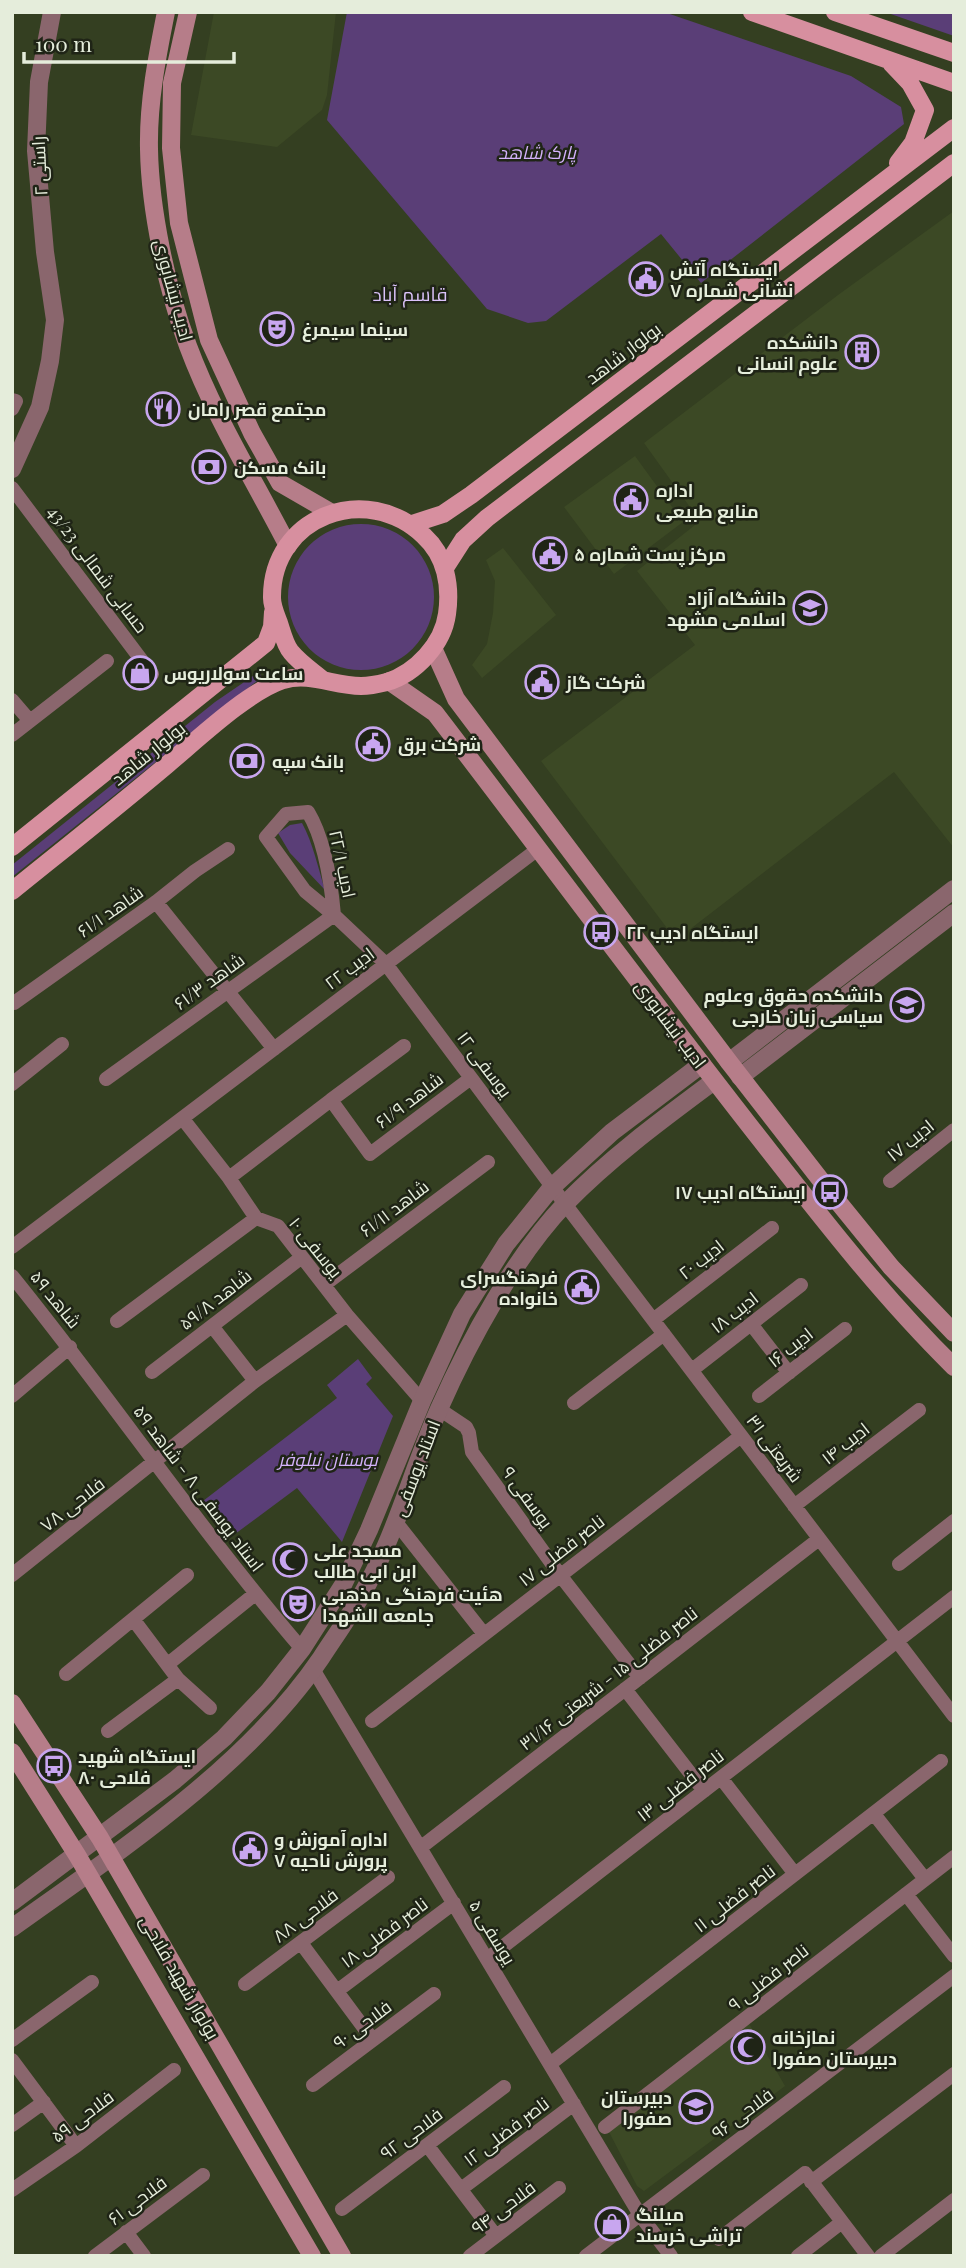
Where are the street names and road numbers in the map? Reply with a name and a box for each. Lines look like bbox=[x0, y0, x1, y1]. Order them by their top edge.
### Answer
street label: راستی ۲ bbox=[25, 136, 53, 196]
street label: ادیب نیشابوری bbox=[149, 236, 199, 344]
street label: بولوار شاهد bbox=[580, 317, 666, 389]
street label: حسابی شمالی 43/23 bbox=[42, 500, 154, 638]
street label: بولوار شاهد bbox=[106, 716, 190, 790]
street label: ادیب ۲۲/۱ bbox=[324, 828, 362, 900]
street label: شاهد ۶۱/۱ bbox=[72, 880, 148, 942]
street label: ادیب ۲۲ bbox=[319, 941, 379, 995]
street label: شاهد ۶۱/۳ bbox=[169, 947, 249, 1015]
street label: ادیب نیشابوری bbox=[630, 975, 712, 1073]
street label: یوسفی ۱۲ bbox=[452, 1026, 518, 1102]
street label: شاهد ۶۱/۹ bbox=[370, 1067, 448, 1133]
street label: ادیب ۱۷ bbox=[881, 1114, 939, 1166]
street label: شاهد ۶۱/۱۱ bbox=[355, 1174, 433, 1242]
street label: یوسفی ۱۰ bbox=[284, 1211, 348, 1283]
street label: ادیب ۲۰ bbox=[673, 1234, 729, 1284]
street label: شاهد ۵۹/۸ bbox=[174, 1263, 256, 1335]
street label: شاهد ۵۹ bbox=[25, 1265, 87, 1333]
street label: ادیب ۱۸ bbox=[705, 1286, 763, 1338]
street label: ادیب ۱۶ bbox=[762, 1322, 818, 1372]
street label: استاد یوسفی ۸ - شاهد ۵۹ bbox=[128, 1400, 270, 1576]
street label: شریعتی ۳۱ bbox=[741, 1409, 809, 1487]
street label: استاد یوسفی bbox=[387, 1417, 445, 1519]
street label: ادیب ۱۴ bbox=[816, 1417, 874, 1469]
street label: یوسفی ۹ bbox=[497, 1461, 559, 1533]
street label: فلاحی ۷۸ bbox=[35, 1471, 109, 1537]
street label: ناصر فضلی ۱۷ bbox=[513, 1509, 609, 1591]
street label: ناصر فضلی ۱۵ - شریعتی ۳۱/۱۶ bbox=[514, 1601, 702, 1755]
street label: ناصر فضلی ۱۳ bbox=[632, 1744, 728, 1826]
street label: ناصر فضلی ۱۱ bbox=[688, 1859, 780, 1937]
street label: فلاحی ۸۸ bbox=[267, 1883, 343, 1947]
street label: ناصر فضلی ۱۸ bbox=[336, 1891, 432, 1973]
street label: یوسفی ۵ bbox=[464, 1895, 522, 1969]
street label: بولوار شهید فلاحی bbox=[135, 1911, 225, 2043]
street label: ناصر فضلی ۹ bbox=[723, 1938, 813, 2016]
street label: فلاحی ۹۰ bbox=[328, 1994, 396, 2054]
street label: فلاحی ۹۶ bbox=[706, 2082, 778, 2144]
street label: فلاحی ۵۹ bbox=[46, 2085, 118, 2147]
street label: ناصر فضلی ۱۲ bbox=[458, 2091, 554, 2171]
street label: فلاحی ۹۲ bbox=[375, 2102, 447, 2164]
street label: فلاحی ۶۱ bbox=[103, 2170, 171, 2230]
street label: فلاحی ۹۴ bbox=[466, 2175, 540, 2239]

